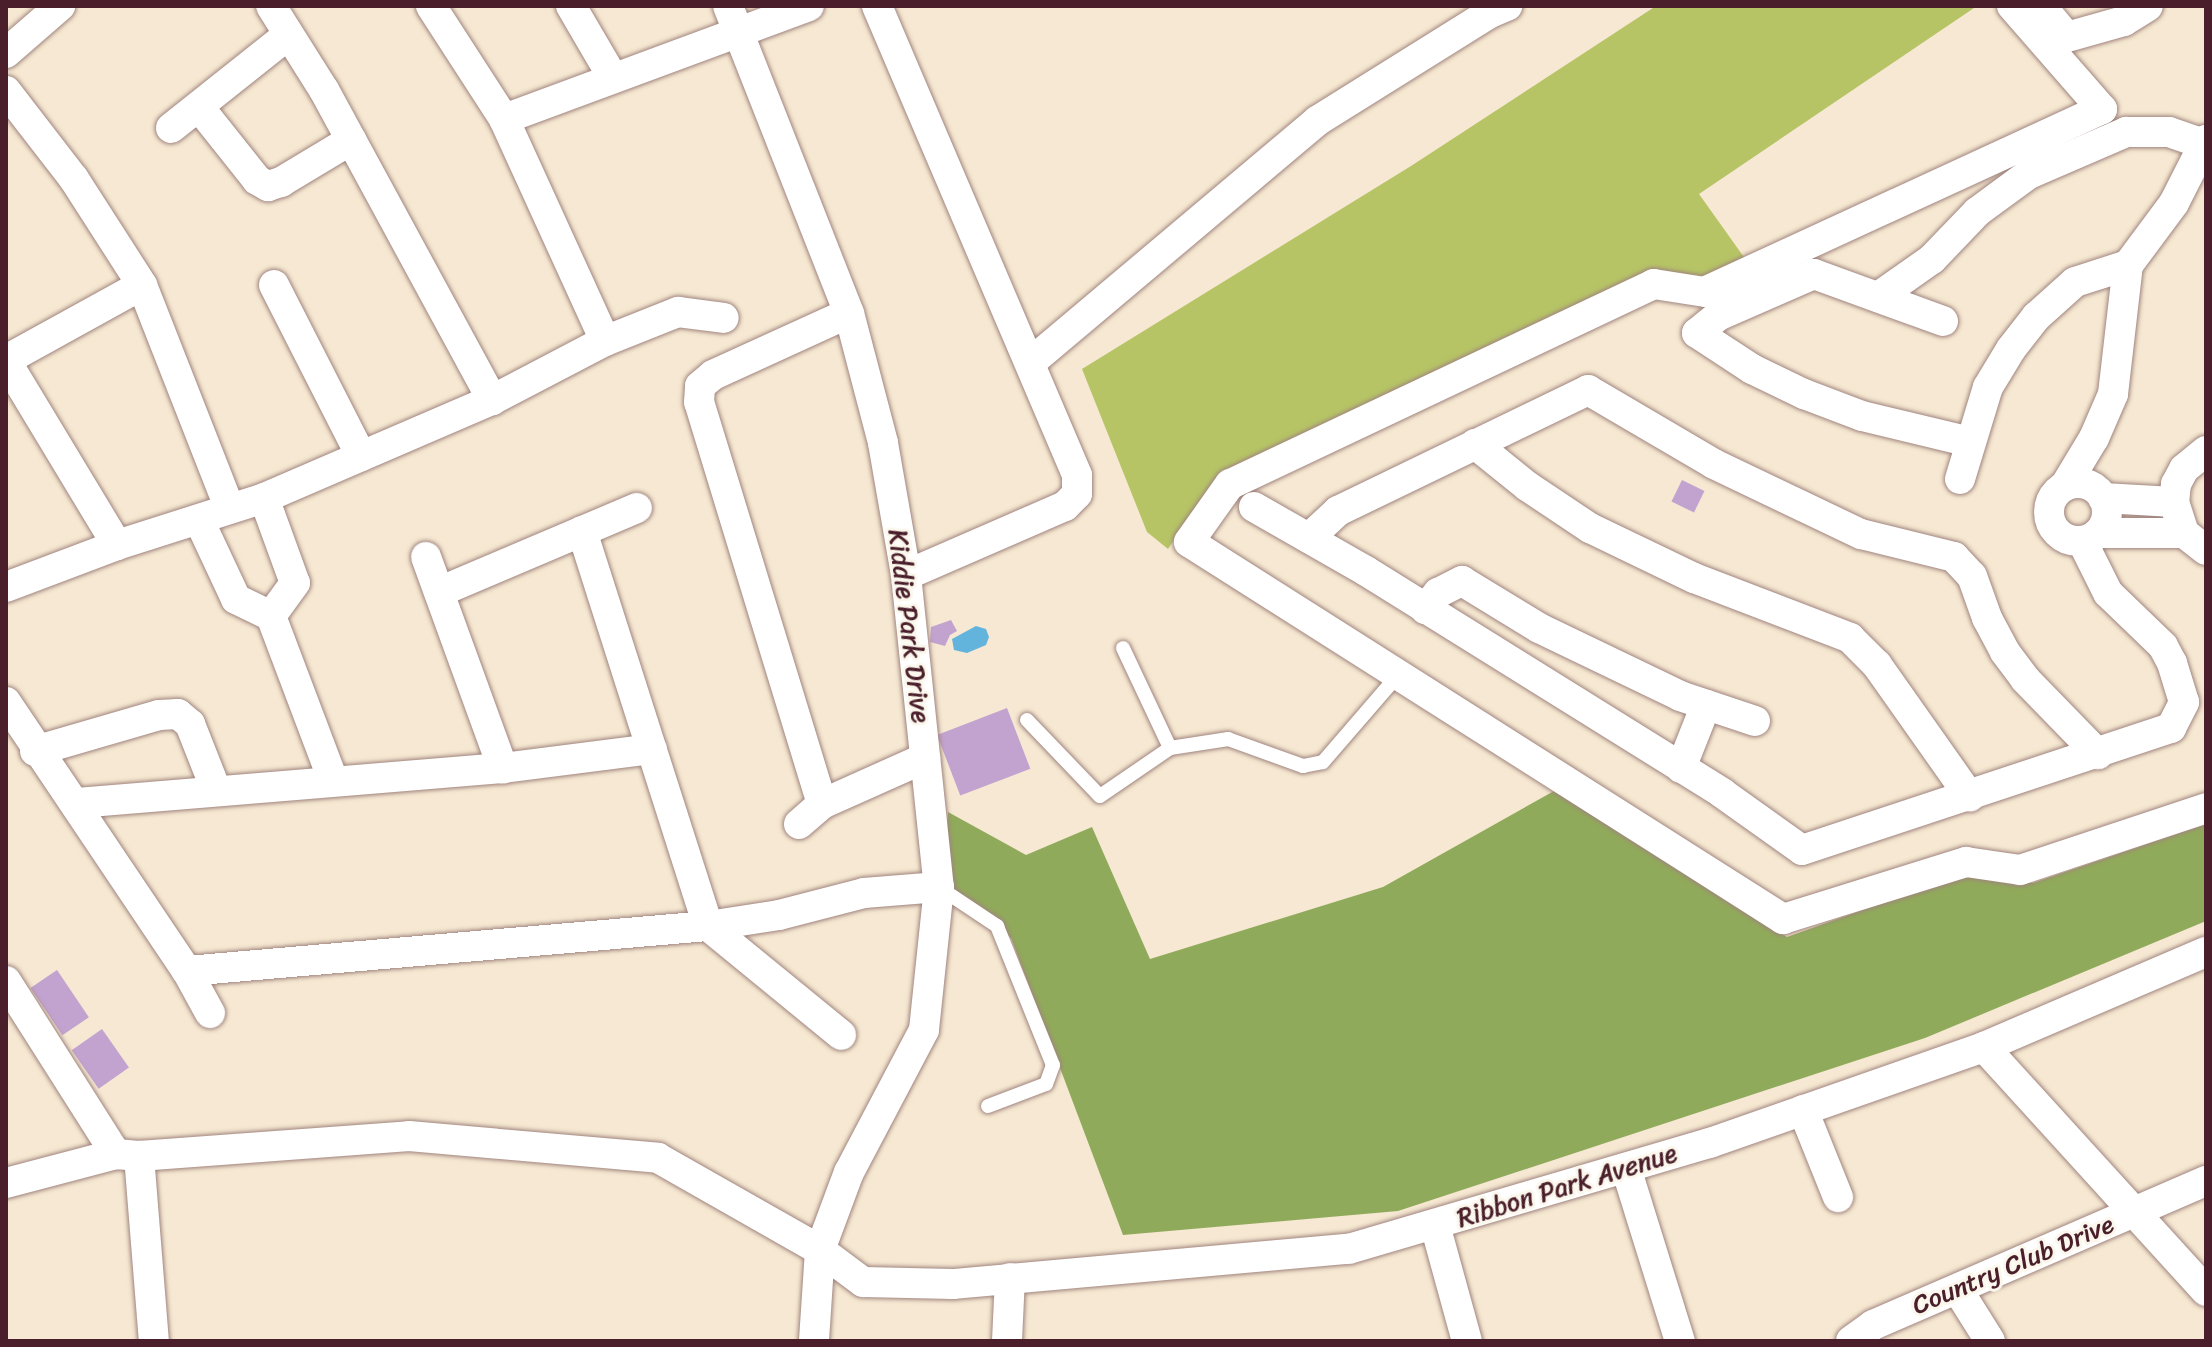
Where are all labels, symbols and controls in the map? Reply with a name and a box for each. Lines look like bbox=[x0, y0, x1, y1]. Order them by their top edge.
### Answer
street label: Kiddie Park Drive bbox=[882, 527, 936, 725]
street label: Ribbon Park Avenue bbox=[1453, 1138, 1681, 1234]
street label: Country Club Drive bbox=[1907, 1208, 2119, 1322]

